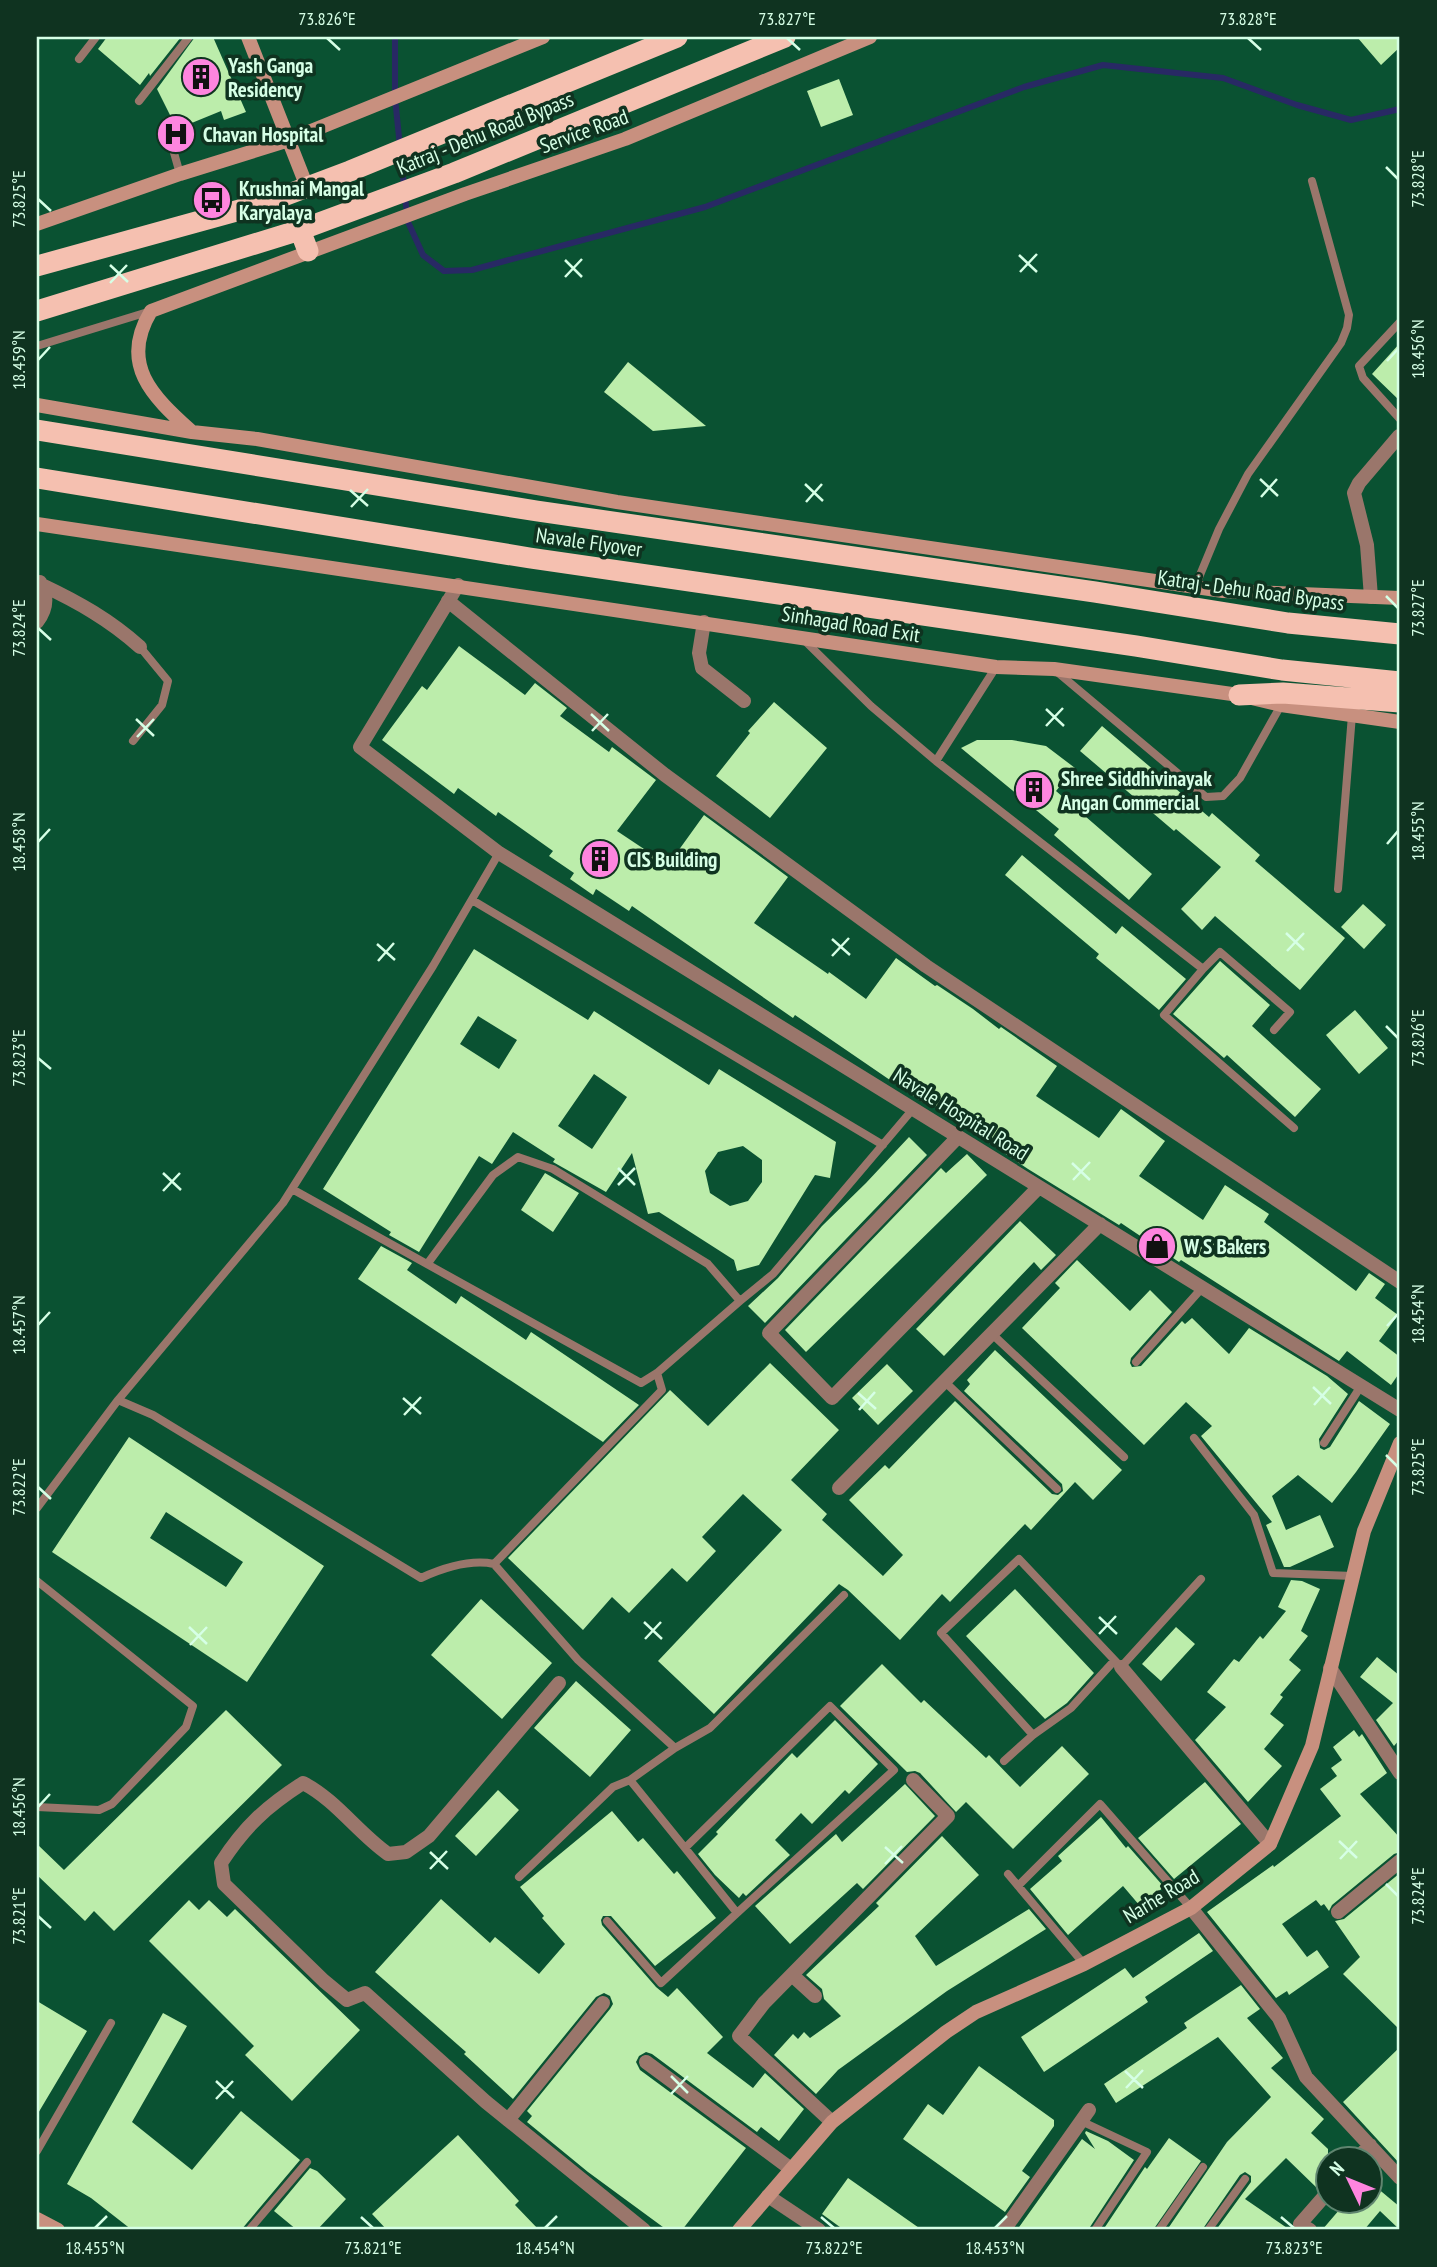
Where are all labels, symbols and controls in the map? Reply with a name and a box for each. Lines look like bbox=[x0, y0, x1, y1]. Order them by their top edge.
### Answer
text: 73.826°E bbox=[298, 7, 356, 30]
text: 73.827°E bbox=[758, 7, 816, 30]
text: 73.828°E bbox=[1219, 7, 1277, 30]
place label: Yash Ganga Residency bbox=[227, 52, 314, 103]
building icon: Yash Ganga Residency bbox=[180, 56, 222, 98]
street label: Katraj - Dehu Road Bypass bbox=[393, 85, 577, 181]
street label: Service Road bbox=[536, 103, 632, 159]
hospital icon: Chavan Hospital bbox=[155, 113, 197, 155]
place label: Chavan Hospital bbox=[203, 121, 324, 148]
text: 73.828°E bbox=[1406, 150, 1429, 208]
text: 73.825°E bbox=[7, 170, 30, 228]
place label: Krushnai Mangal Karyalaya bbox=[239, 175, 365, 226]
bus stop icon: Krushnai Mangal Karyalaya bbox=[191, 179, 233, 221]
text: 18.456°N bbox=[1406, 319, 1429, 379]
text: 18.459°N bbox=[7, 330, 30, 390]
street label: Navale Flyover bbox=[534, 521, 644, 563]
street label: Katraj - Dehu Road Bypass bbox=[1156, 564, 1346, 616]
text: 73.827°E bbox=[1406, 579, 1429, 637]
text: 73.824°E bbox=[7, 599, 30, 657]
street label: Sinhagad Road Exit bbox=[780, 600, 922, 648]
place label: Shree Siddhivinayak Angan Commercial bbox=[1060, 765, 1212, 816]
building icon: Shree Siddhivinayak Angan Commercial bbox=[1013, 769, 1055, 811]
text: 18.455°N bbox=[1406, 801, 1429, 861]
text: 18.458°N bbox=[7, 812, 30, 872]
building icon: CIS Building bbox=[579, 838, 621, 880]
place label: CIS Building bbox=[627, 846, 717, 873]
text: 73.826°E bbox=[1406, 1009, 1429, 1067]
text: 73.823°E bbox=[7, 1029, 30, 1087]
street label: Navale Hospital Road bbox=[888, 1062, 1034, 1166]
shop icon: W S Bakers bbox=[1136, 1225, 1178, 1267]
place label: W S Bakers bbox=[1183, 1233, 1266, 1260]
text: 18.454°N bbox=[1406, 1284, 1429, 1344]
text: 18.457°N bbox=[7, 1295, 30, 1355]
text: 73.825°E bbox=[1406, 1438, 1429, 1496]
text: 73.822°E bbox=[7, 1458, 30, 1516]
text: 18.456°N bbox=[7, 1777, 30, 1837]
street label: Narhe Road bbox=[1118, 1863, 1204, 1929]
text: 73.824°E bbox=[1406, 1867, 1429, 1925]
text: 73.821°E bbox=[7, 1887, 30, 1945]
north arrow bbox=[1314, 2144, 1384, 2214]
text: N bbox=[1324, 2156, 1349, 2180]
text: 18.455°N bbox=[65, 2236, 125, 2259]
text: 73.821°E bbox=[344, 2236, 402, 2259]
text: 18.454°N bbox=[515, 2236, 575, 2259]
text: 73.822°E bbox=[805, 2236, 863, 2259]
text: 18.453°N bbox=[965, 2236, 1025, 2259]
text: 73.823°E bbox=[1265, 2236, 1323, 2259]

